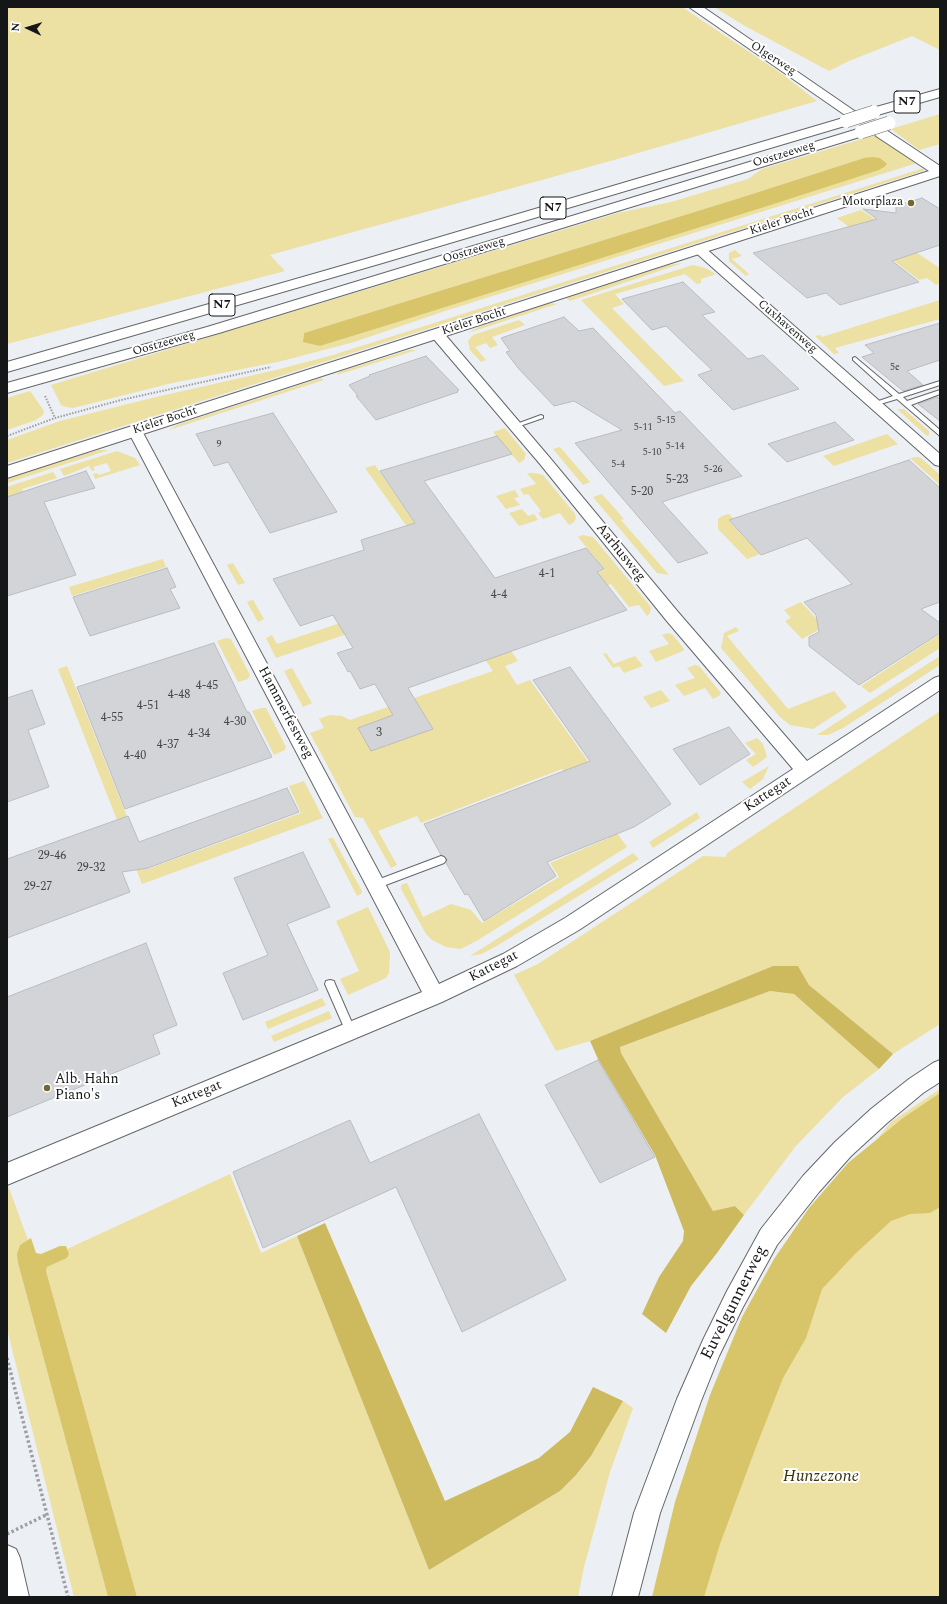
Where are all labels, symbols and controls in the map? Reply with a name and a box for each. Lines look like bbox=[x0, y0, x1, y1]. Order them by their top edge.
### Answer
north arrow bbox=[8, 8, 48, 48]
text: N bbox=[7, 22, 24, 32]
street label: Olgerweg bbox=[747, 39, 799, 79]
road number: N7 bbox=[894, 91, 920, 113]
street label: Oostzeeweg bbox=[751, 139, 817, 171]
place label: Motorplaza bbox=[842, 196, 903, 210]
road number: N7 bbox=[540, 197, 566, 219]
marker: Motorplaza bbox=[906, 198, 916, 208]
street label: Kieler Bocht bbox=[748, 205, 816, 239]
street label: Oostzeeweg bbox=[441, 235, 507, 267]
road number: N7 bbox=[209, 294, 235, 316]
street label: Cuxhavenweg bbox=[754, 297, 820, 357]
street label: Kieler Bocht bbox=[440, 305, 508, 339]
street label: Oostzeeweg bbox=[131, 328, 197, 360]
house number: 5e bbox=[890, 362, 900, 374]
street label: Kieler Bocht bbox=[131, 404, 199, 438]
house number: 5-15 bbox=[657, 415, 675, 427]
house number: 5-11 bbox=[634, 422, 652, 434]
house number: 9 bbox=[217, 439, 221, 451]
house number: 5-14 bbox=[666, 441, 684, 453]
house number: 5-10 bbox=[643, 447, 661, 459]
house number: 5-4 bbox=[611, 459, 625, 471]
house number: 5-26 bbox=[704, 464, 722, 476]
house number: 5-23 bbox=[666, 474, 688, 488]
house number: 5-20 bbox=[631, 486, 653, 500]
street label: Aarhusweg bbox=[592, 521, 648, 585]
house number: 4-1 bbox=[539, 568, 555, 582]
house number: 4-4 bbox=[491, 589, 507, 603]
street label: Hammerfestweg bbox=[254, 664, 316, 762]
house number: 4-45 bbox=[196, 680, 218, 694]
house number: 4-48 bbox=[168, 689, 190, 703]
house number: 4-51 bbox=[137, 700, 159, 714]
house number: 4-55 bbox=[101, 712, 123, 726]
house number: 4-30 bbox=[224, 716, 246, 730]
house number: 3 bbox=[376, 727, 382, 741]
house number: 4-34 bbox=[188, 728, 210, 742]
house number: 4-37 bbox=[157, 739, 179, 753]
house number: 4-40 bbox=[124, 750, 146, 764]
street label: Kattegat bbox=[741, 774, 795, 816]
house number: 29-46 bbox=[38, 850, 66, 864]
house number: 29-32 bbox=[77, 862, 105, 876]
house number: 29-27 bbox=[24, 881, 52, 895]
street label: Kattegat bbox=[467, 948, 521, 986]
place label: Alb. Hahn Piano's bbox=[55, 1072, 119, 1104]
street label: Kattegat bbox=[169, 1077, 225, 1113]
marker: Alb. Hahn Piano's bbox=[42, 1083, 52, 1093]
street label: Euvelgunnerweg bbox=[697, 1242, 773, 1364]
park label: Hunzezone bbox=[783, 1468, 859, 1488]

